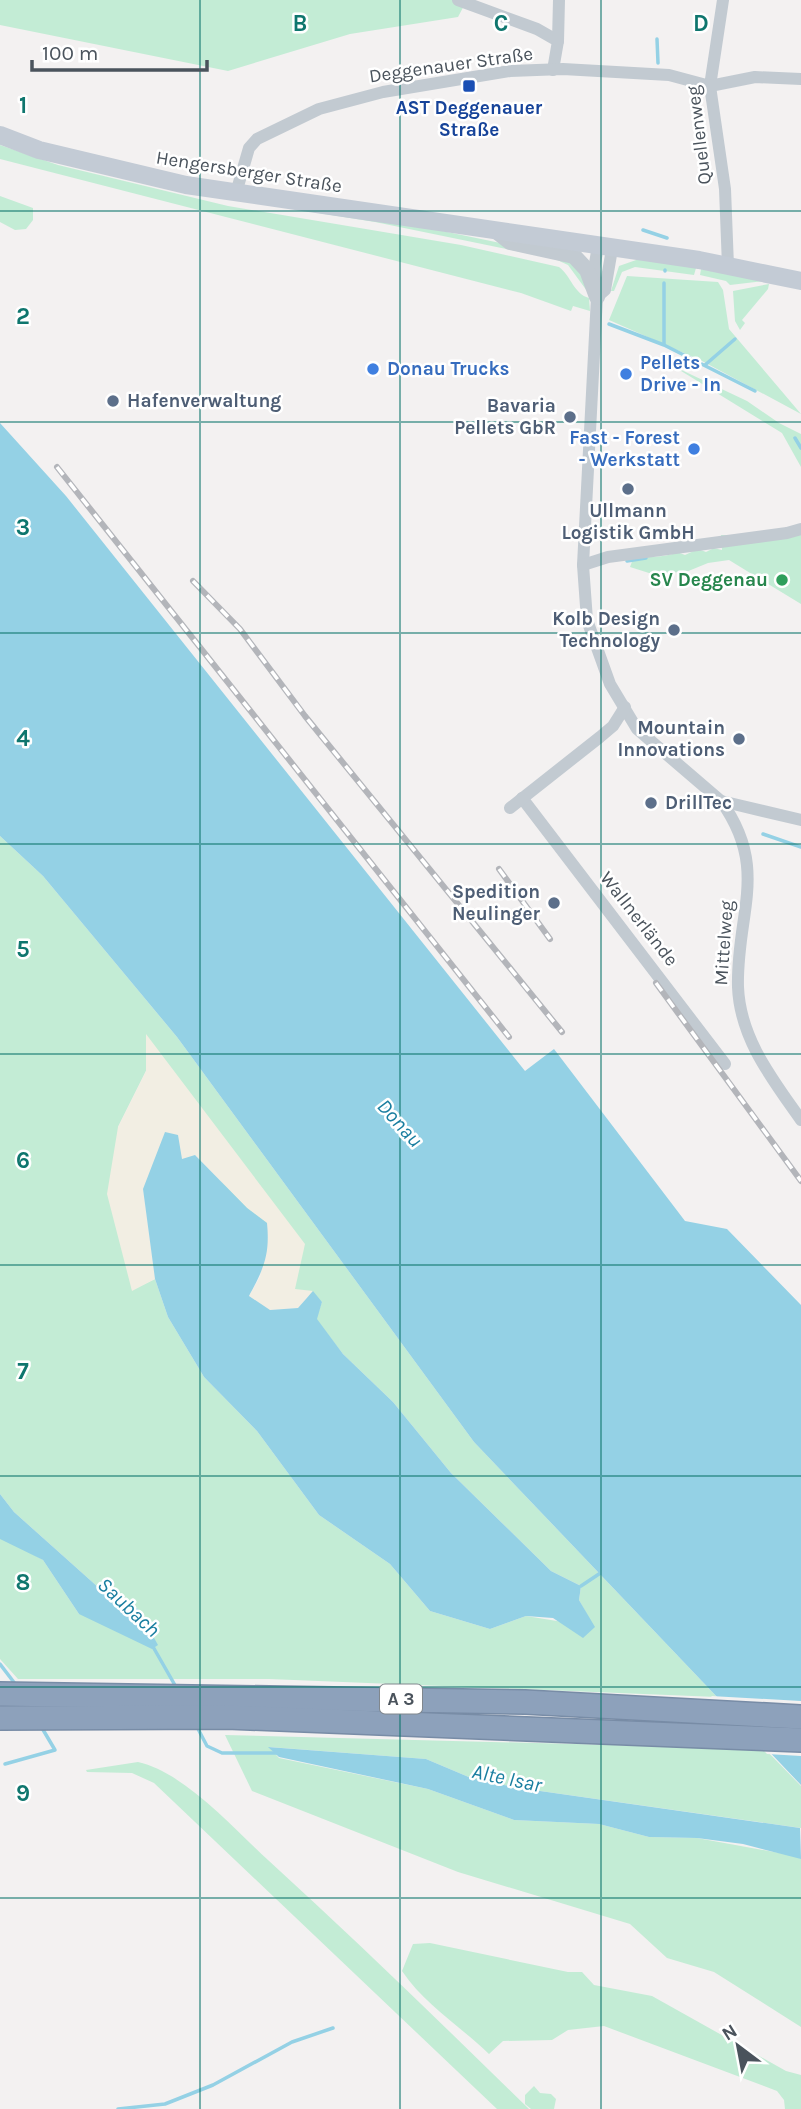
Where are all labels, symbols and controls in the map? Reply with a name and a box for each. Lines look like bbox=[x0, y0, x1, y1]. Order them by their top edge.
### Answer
text: B bbox=[293, 10, 307, 37]
text: C bbox=[494, 10, 508, 37]
text: D bbox=[693, 10, 709, 37]
scale bar bbox=[32, 28, 206, 72]
text: 100 m bbox=[42, 41, 99, 65]
street label: Deggenauer Straße bbox=[368, 43, 534, 87]
marker: AST Deggenauer Straße bbox=[461, 78, 477, 94]
street label: Quellenweg bbox=[682, 84, 716, 186]
text: 1 bbox=[19, 92, 27, 119]
place label: AST Deggenauer Straße bbox=[396, 97, 543, 141]
street label: Hengersberger Straße bbox=[154, 146, 344, 198]
text: 2 bbox=[16, 303, 30, 330]
place label: Pellets Drive - In bbox=[640, 352, 721, 396]
place label: Donau Trucks bbox=[387, 358, 510, 380]
marker: Donau Trucks bbox=[365, 361, 381, 377]
marker: Pellets Drive - In bbox=[618, 366, 634, 382]
place label: Hafenverwaltung bbox=[127, 390, 281, 412]
marker: Hafenverwaltung bbox=[105, 393, 121, 409]
place label: Bavaria Pellets GbR bbox=[454, 395, 556, 439]
marker: Bavaria Pellets GbR bbox=[562, 409, 578, 425]
place label: Fast - Forest - Werkstatt bbox=[569, 427, 680, 471]
marker: Fast - Forest - Werkstatt bbox=[686, 441, 702, 457]
marker: Ullmann Logistik GmbH bbox=[620, 481, 636, 497]
place label: Ullmann Logistik GmbH bbox=[561, 500, 695, 544]
text: 3 bbox=[16, 514, 30, 541]
place label: SV Deggenau bbox=[649, 569, 768, 591]
marker: SV Deggenau bbox=[774, 572, 790, 588]
place label: Kolb Design Technology bbox=[552, 608, 660, 652]
marker: Kolb Design Technology bbox=[666, 622, 682, 638]
place label: Mountain Innovations bbox=[617, 717, 725, 761]
text: 4 bbox=[16, 725, 30, 752]
marker: Mountain Innovations bbox=[731, 731, 747, 747]
place label: DrillTec bbox=[665, 792, 732, 814]
marker: DrillTec bbox=[643, 795, 659, 811]
street label: Wallnerlände bbox=[595, 867, 683, 971]
place label: Spedition Neulinger bbox=[452, 881, 541, 925]
marker: Spedition Neulinger bbox=[546, 895, 562, 911]
street label: Mittelweg bbox=[710, 899, 738, 986]
text: 5 bbox=[16, 936, 30, 963]
water label: Donau bbox=[372, 1094, 428, 1152]
text: 6 bbox=[16, 1147, 30, 1174]
text: 7 bbox=[17, 1358, 29, 1385]
text: 8 bbox=[16, 1569, 30, 1596]
water label: Saubach bbox=[93, 1572, 165, 1642]
road number: A 3 bbox=[380, 1684, 422, 1714]
water label: Alte Isar bbox=[470, 1759, 545, 1797]
text: 9 bbox=[16, 1780, 30, 1807]
north arrow bbox=[703, 2011, 773, 2081]
text: N bbox=[718, 2019, 741, 2045]

